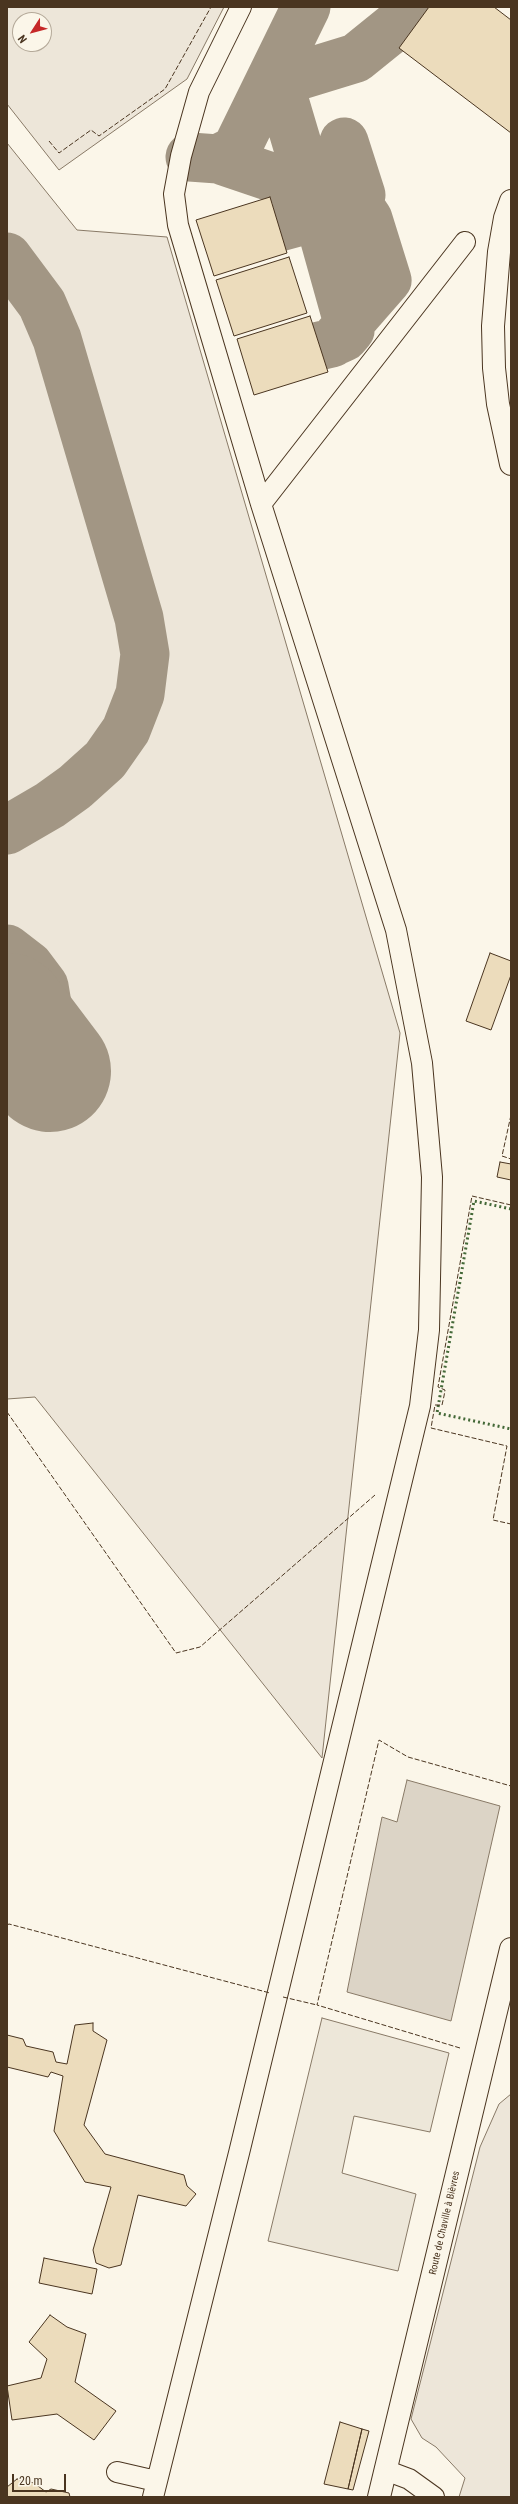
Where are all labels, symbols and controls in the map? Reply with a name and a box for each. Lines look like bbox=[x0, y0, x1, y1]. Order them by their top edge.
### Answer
north arrow bbox=[12, 12, 52, 52]
text: N bbox=[15, 32, 30, 45]
street label: Route de Chaville à Bièvres bbox=[427, 2170, 463, 2276]
scale bar bbox=[14, 2466, 68, 2492]
text: 20 m bbox=[19, 2474, 43, 2488]

